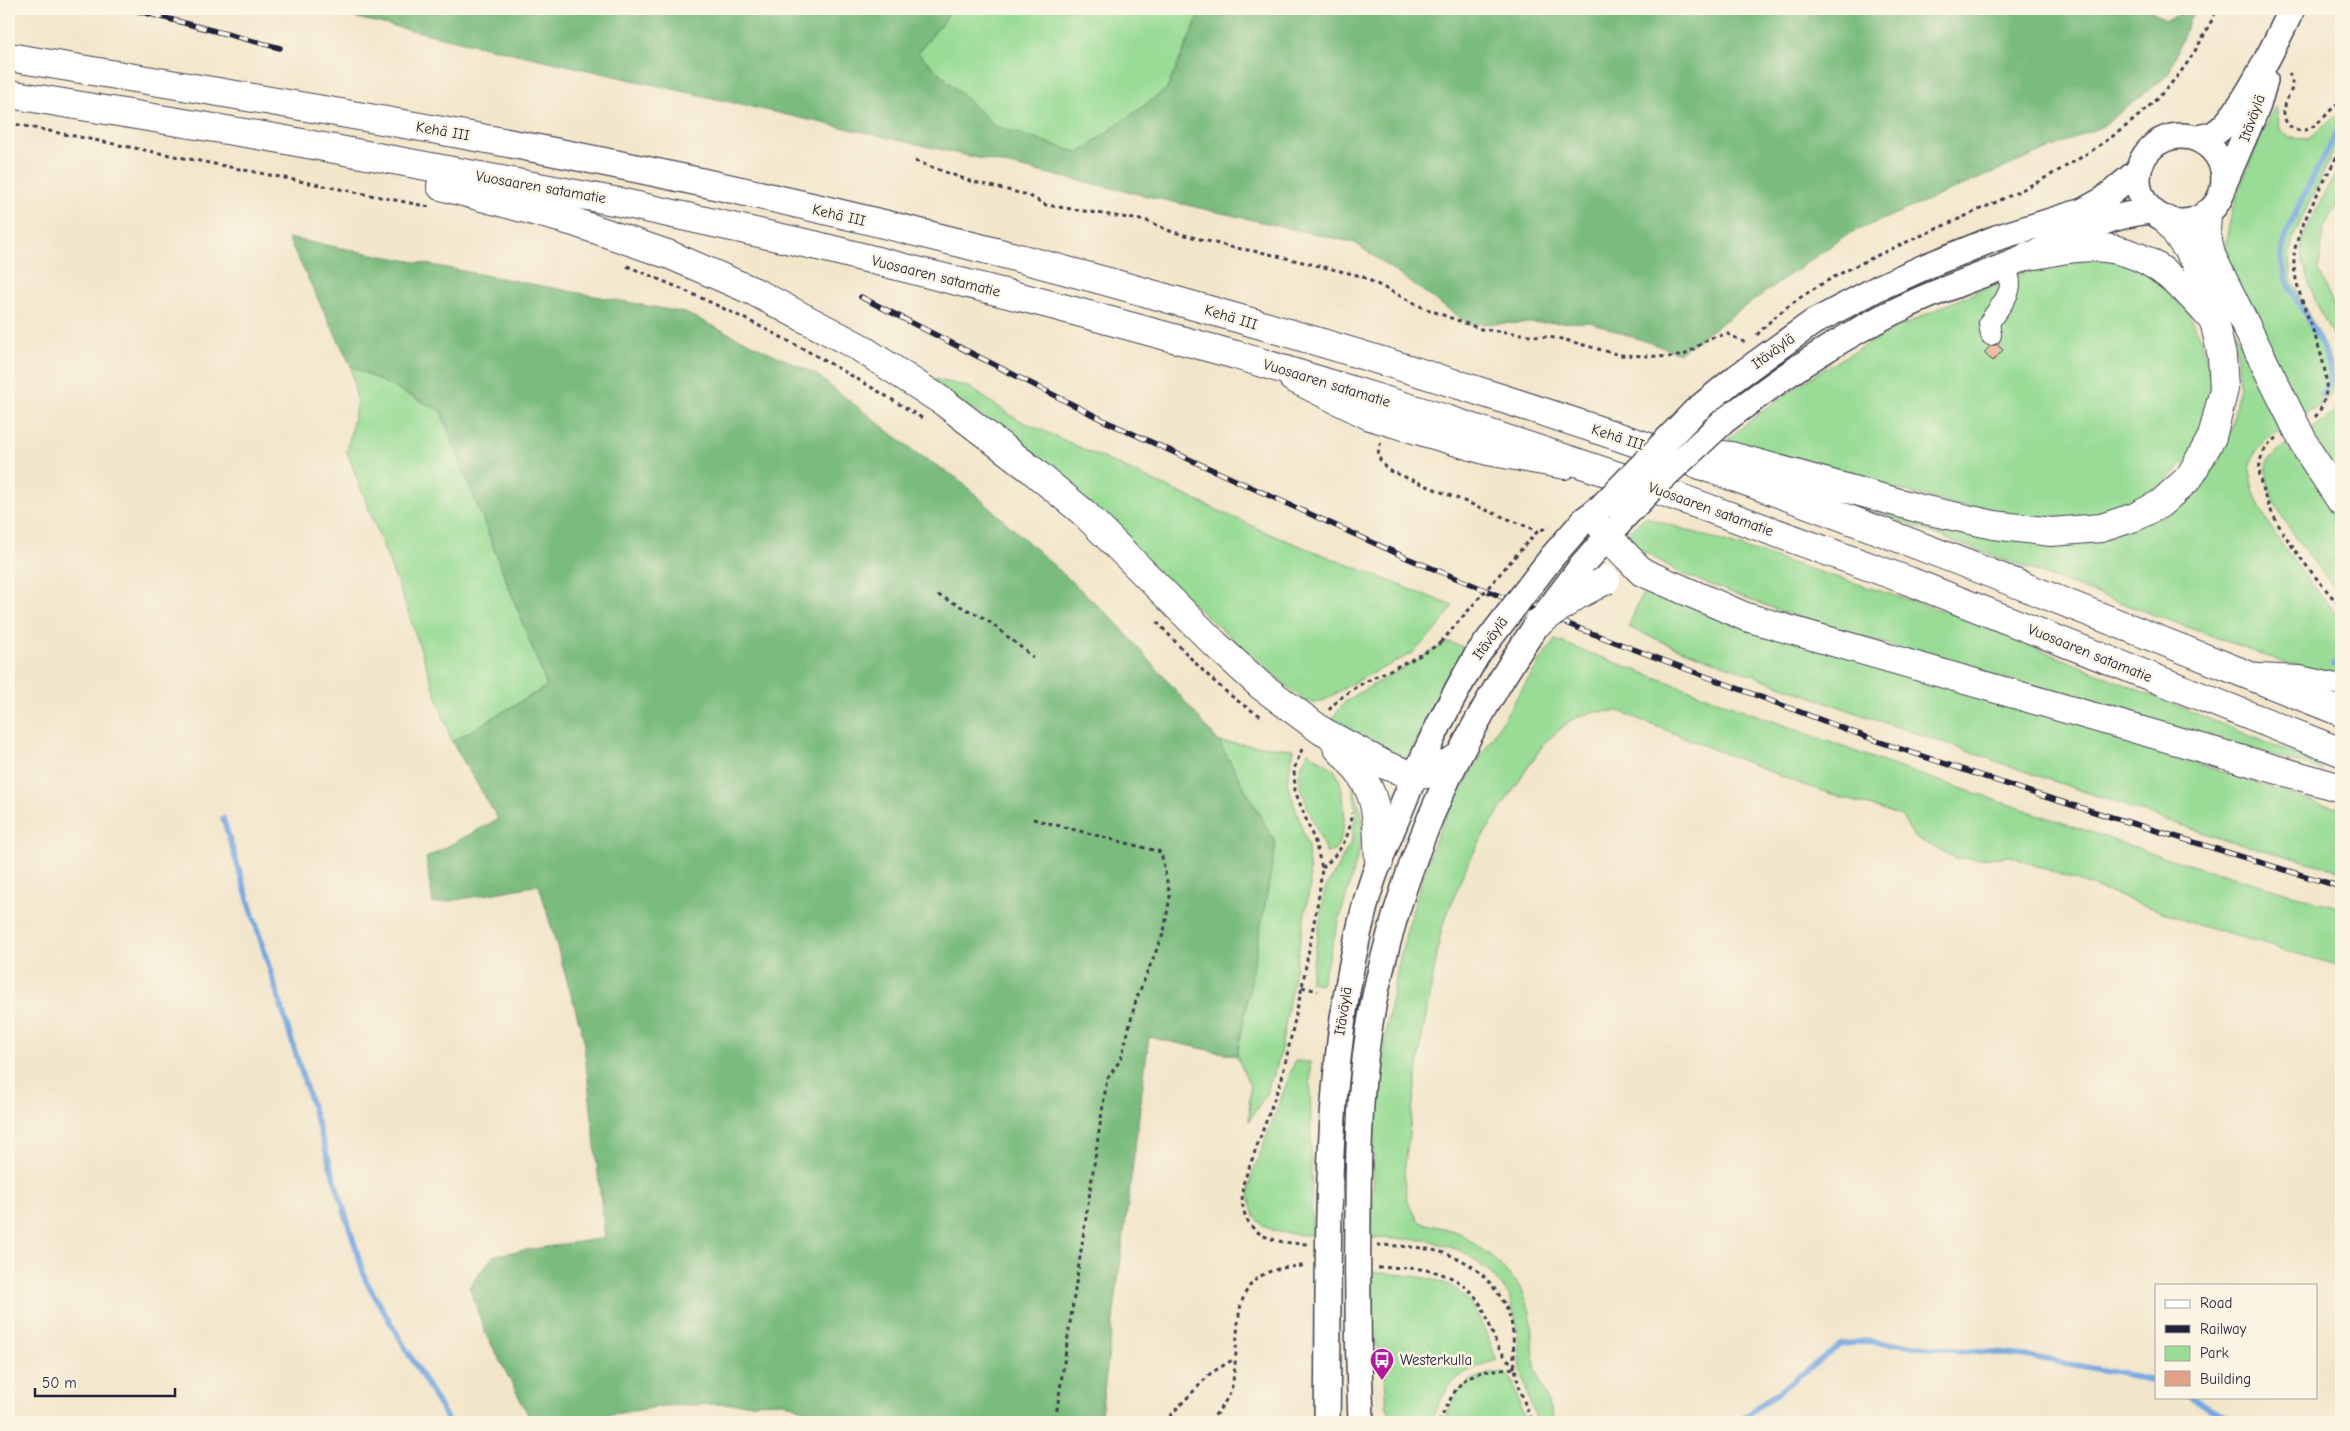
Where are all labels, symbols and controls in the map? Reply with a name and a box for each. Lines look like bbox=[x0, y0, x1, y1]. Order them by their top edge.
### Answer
street label: Itäväylä bbox=[2235, 92, 2269, 144]
street label: Kehä III bbox=[415, 117, 471, 145]
street label: Vuosaaren satamatie bbox=[474, 167, 608, 207]
street label: Kehä III bbox=[810, 200, 868, 230]
street label: Vuosaaren satamatie bbox=[870, 251, 1003, 301]
street label: Kehä III bbox=[1202, 300, 1260, 334]
street label: Itäväylä bbox=[1748, 329, 1798, 373]
street label: Vuosaaren satamatie bbox=[1261, 355, 1393, 411]
street label: Kehä III bbox=[1589, 420, 1647, 454]
street label: Vuosaaren satamatie bbox=[1646, 478, 1777, 540]
street label: Itäväylä bbox=[1468, 613, 1512, 663]
street label: Vuosaaren satamatie bbox=[2025, 620, 2155, 686]
street label: Itäväylä bbox=[1330, 985, 1356, 1037]
legend bbox=[2155, 1284, 2318, 1398]
text: Road bbox=[2200, 1294, 2232, 1312]
text: Railway bbox=[2200, 1320, 2247, 1338]
text: Park bbox=[2200, 1344, 2229, 1362]
bus stop icon: Westerkulla bbox=[1369, 1347, 1395, 1381]
place label: Westerkulla bbox=[1400, 1351, 1472, 1369]
scale bar bbox=[35, 1366, 175, 1398]
text: Building bbox=[2200, 1370, 2251, 1388]
text: 50 m bbox=[42, 1374, 77, 1392]

